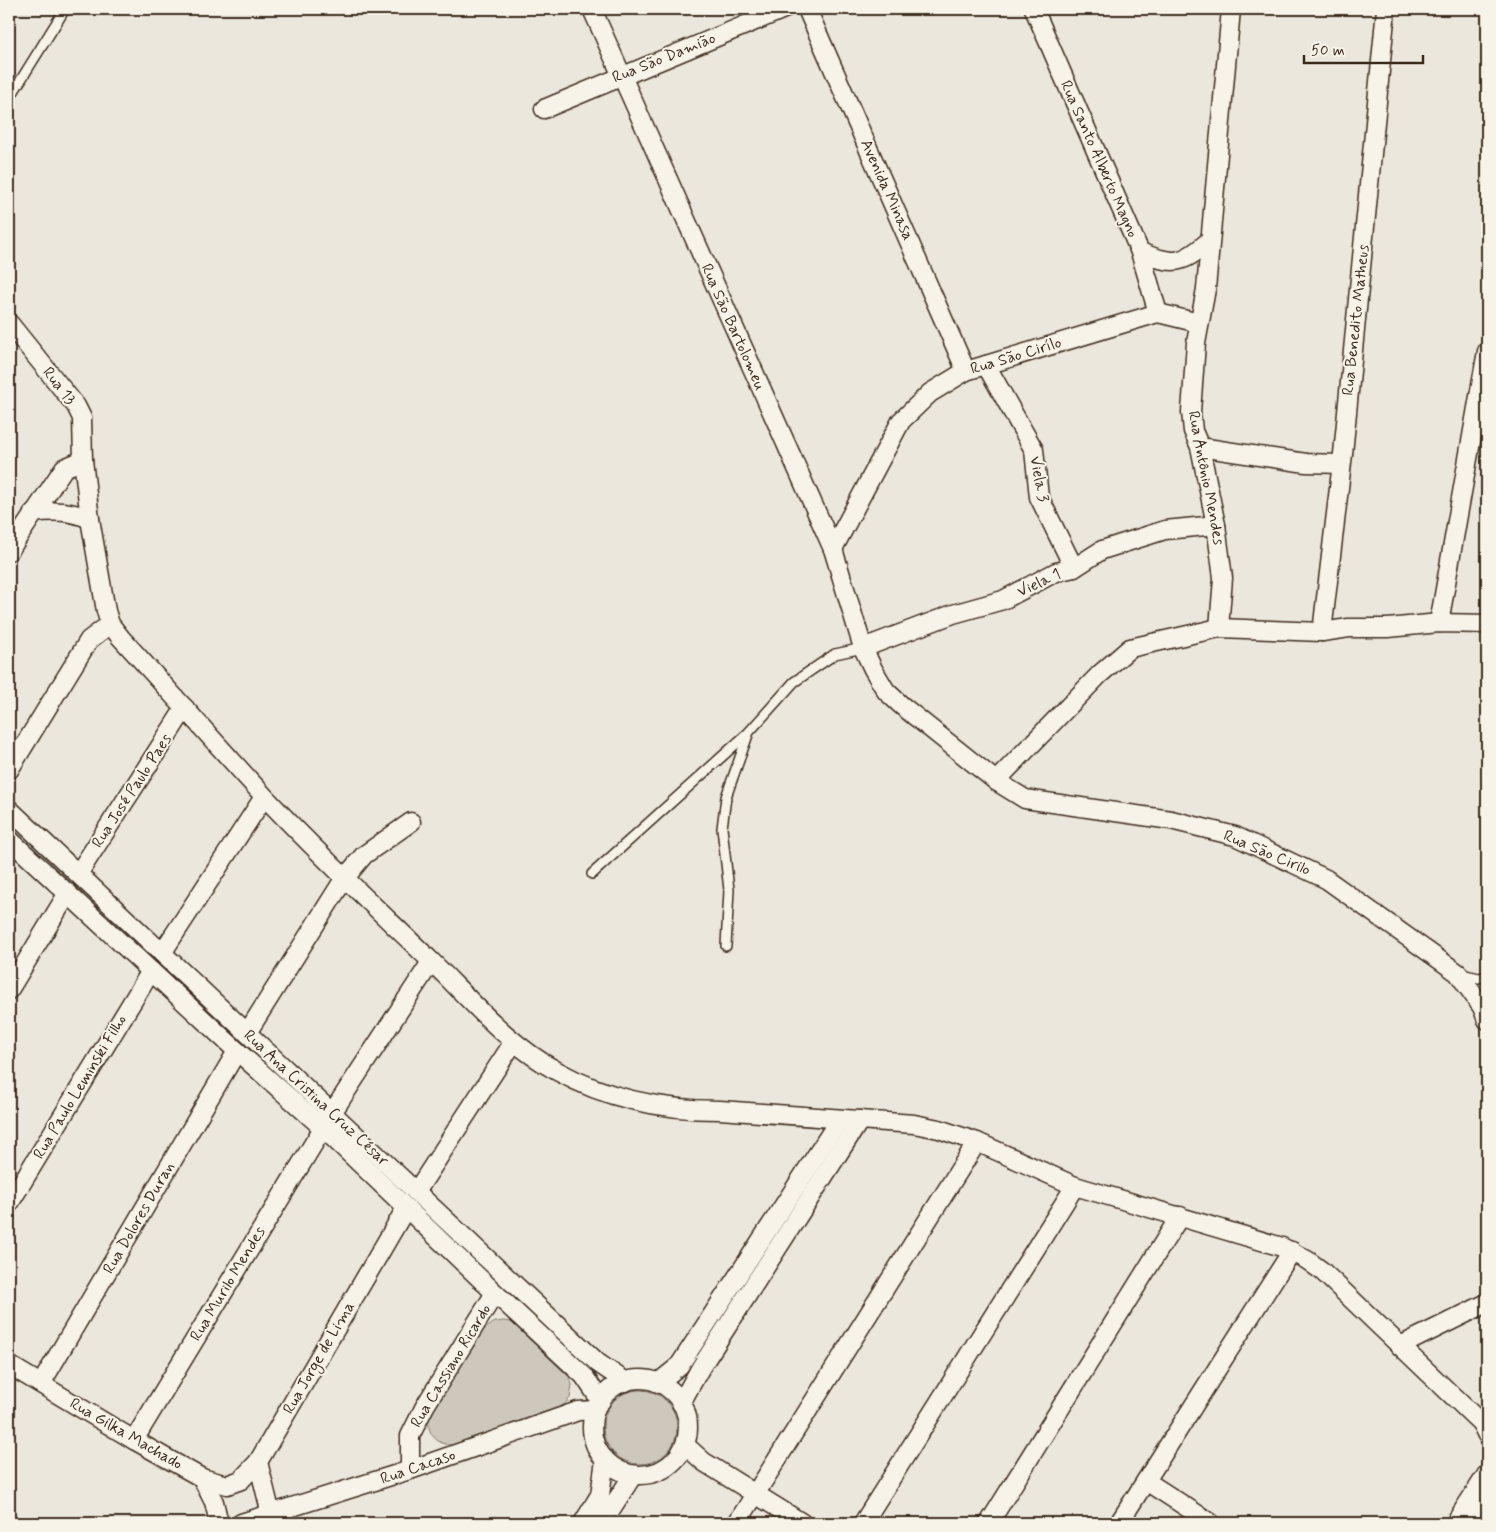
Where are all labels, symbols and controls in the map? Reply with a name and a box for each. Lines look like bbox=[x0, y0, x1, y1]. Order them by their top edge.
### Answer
street label: Rua São Damião bbox=[609, 28, 719, 88]
scale bar bbox=[1304, 32, 1422, 64]
text: 50 m bbox=[1311, 41, 1345, 61]
street label: Rua Santo Alberto Magno bbox=[1055, 77, 1143, 241]
street label: Avenida Minasa bbox=[855, 136, 919, 244]
street label: Rua Benedito Matheus bbox=[1338, 243, 1374, 397]
street label: Rua São Bartolomeu bbox=[696, 260, 770, 394]
street label: Rua São Cirílo bbox=[968, 332, 1064, 380]
street label: Rua 13 bbox=[38, 363, 81, 409]
street label: Rua Antônio Mendes bbox=[1183, 409, 1229, 547]
street label: Viela 3 bbox=[1024, 454, 1054, 504]
street label: Viela 1 bbox=[1014, 564, 1064, 602]
street label: Rua José Paulo Paes bbox=[87, 730, 177, 852]
street label: Rua São Cirilo bbox=[1220, 825, 1314, 881]
street label: Rua Paulo Leminski Filho bbox=[29, 1011, 131, 1163]
street label: Rua Ana Cristina Cruz César bbox=[239, 1025, 393, 1171]
street label: Rua Dolores Duran bbox=[98, 1158, 180, 1278]
street label: Rua Murilo Mendes bbox=[185, 1223, 271, 1345]
street label: Rua Jorge de Lima bbox=[278, 1298, 361, 1419]
street label: Rua Cassiano Ricardo bbox=[406, 1300, 496, 1432]
street label: Rua Gilka Machado bbox=[66, 1393, 186, 1475]
street label: Rua Cacaso bbox=[378, 1444, 458, 1490]

